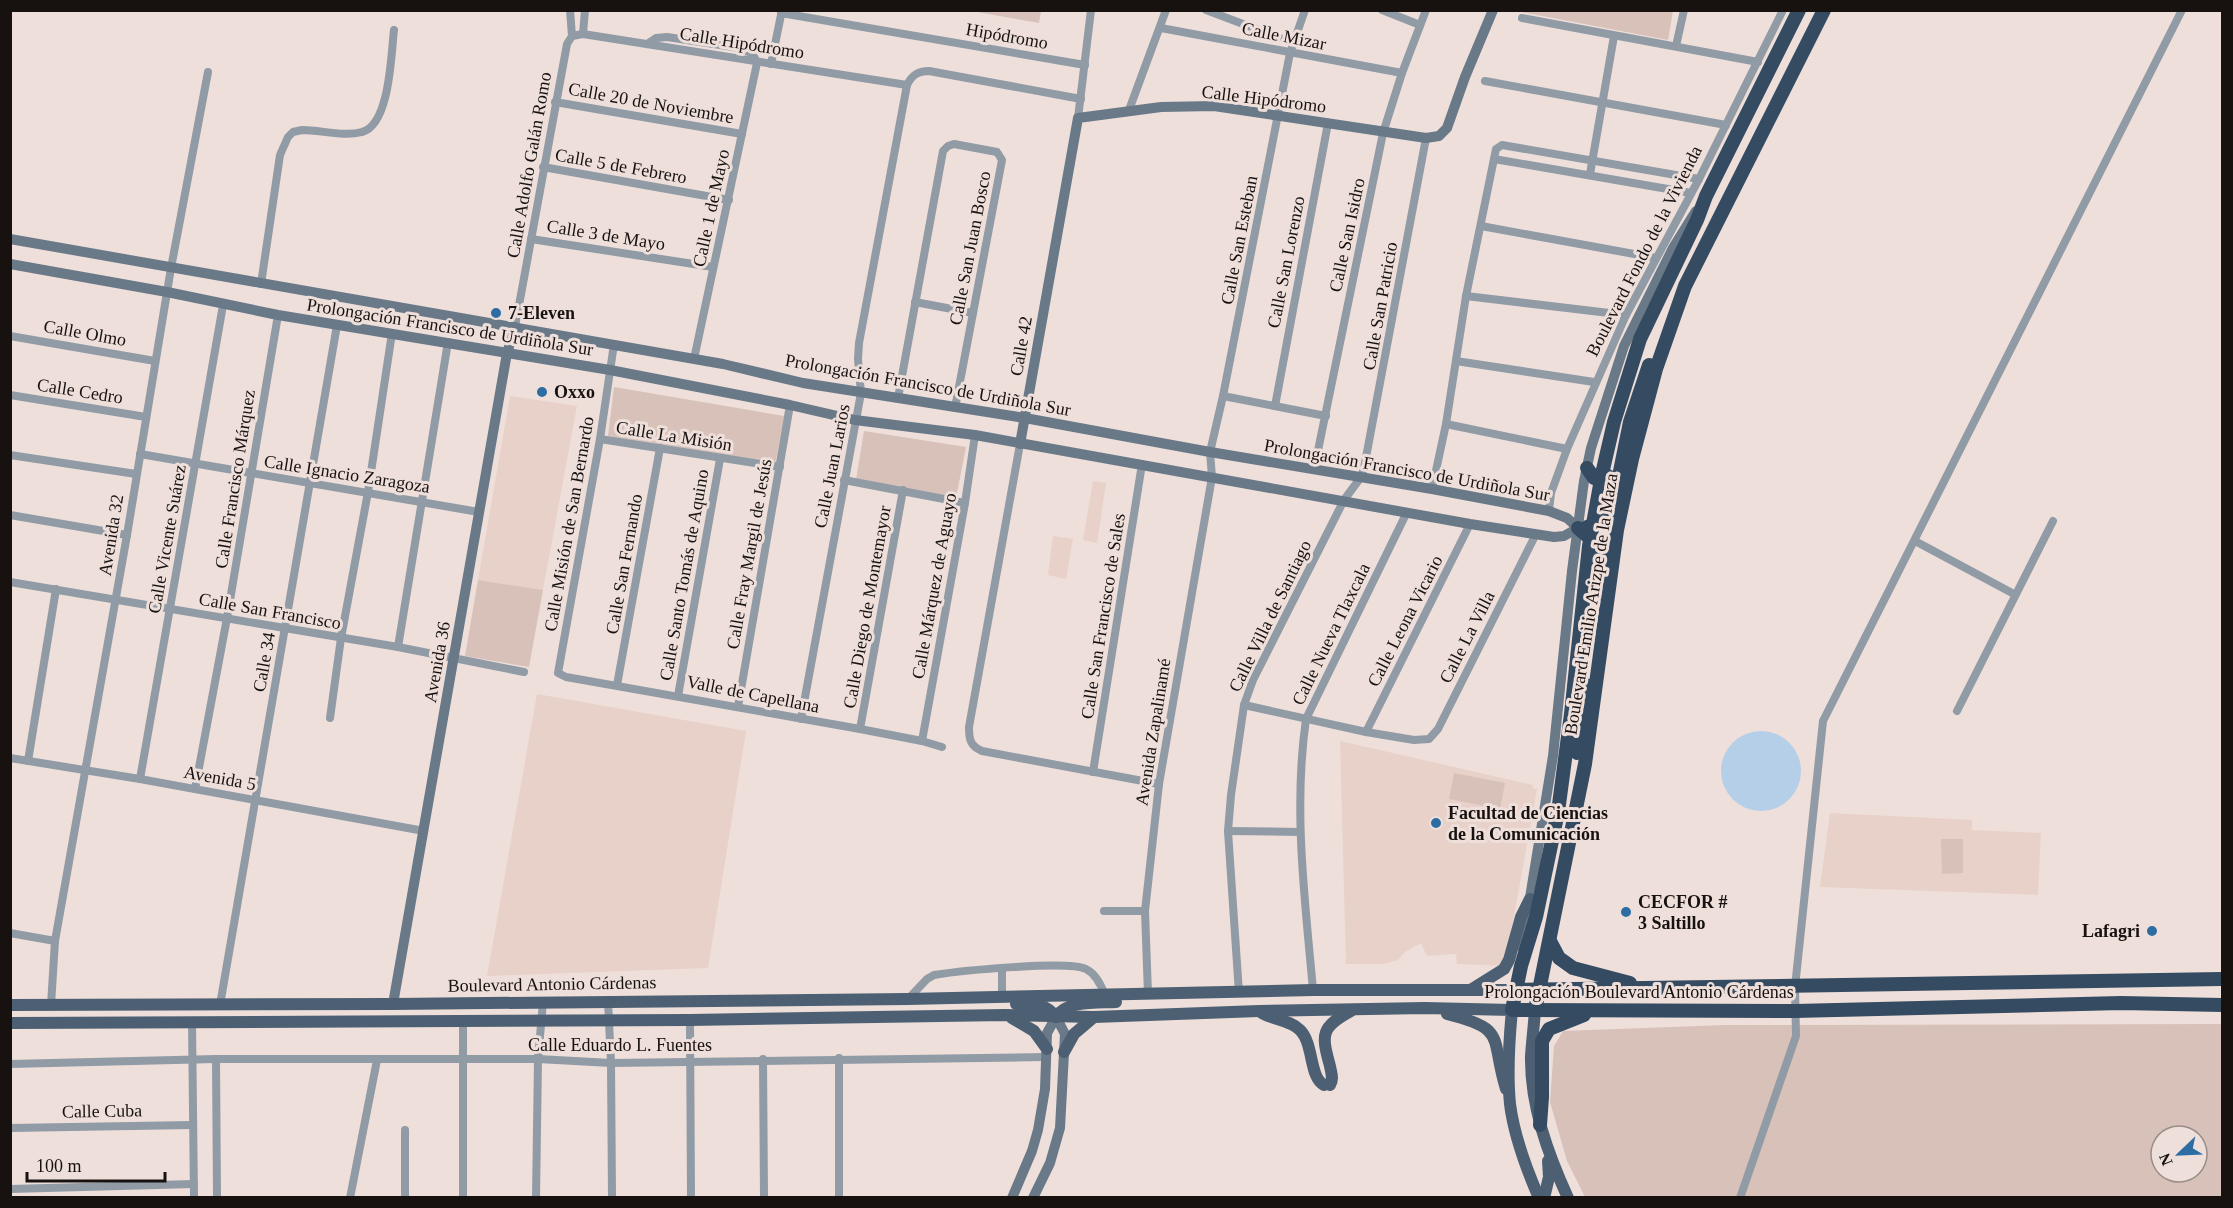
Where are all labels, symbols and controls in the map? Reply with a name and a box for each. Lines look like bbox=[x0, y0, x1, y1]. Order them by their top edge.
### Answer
street label: Calle Mizar bbox=[1240, 18, 1328, 54]
street label: Hipódromo bbox=[964, 19, 1050, 53]
street label: Calle Hipódromo bbox=[678, 23, 806, 63]
street label: Calle Adolfo Galán Romo bbox=[503, 70, 555, 260]
street label: Calle 20 de Noviembre bbox=[567, 79, 735, 127]
street label: Calle Hipódromo bbox=[1201, 81, 1327, 117]
street label: Boulevard Fondo de la Vivienda bbox=[1582, 142, 1706, 360]
street label: Calle 5 de Febrero bbox=[554, 145, 688, 187]
street label: Calle 1 de Mayo bbox=[689, 147, 733, 269]
street label: Calle San Juan Bosco bbox=[945, 169, 995, 327]
street label: Calle San Esteban bbox=[1217, 174, 1261, 306]
street label: Calle San Isidro bbox=[1325, 176, 1369, 294]
street label: Calle San Lorenzo bbox=[1263, 194, 1309, 330]
street label: Calle 3 de Mayo bbox=[545, 216, 667, 254]
street label: Calle San Patricio bbox=[1359, 240, 1401, 372]
street label: Prolongación Francisco de Urdiñola Sur bbox=[305, 294, 595, 360]
place label: 7-Eleven bbox=[508, 303, 575, 323]
marker: 7-Eleven bbox=[489, 306, 503, 320]
street label: Calle 42 bbox=[1006, 314, 1036, 378]
street label: Calle Olmo bbox=[42, 316, 128, 350]
street label: Prolongación Francisco de Urdiñola Sur bbox=[783, 350, 1073, 420]
street label: Calle Cedro bbox=[36, 374, 124, 408]
place label: Oxxo bbox=[554, 382, 595, 402]
marker: Oxxo bbox=[535, 385, 549, 399]
street label: Calle Francisco Márquez bbox=[211, 388, 259, 570]
street label: Calle Juan Larios bbox=[810, 402, 854, 530]
street label: Calle Misión de San Bernardo bbox=[540, 415, 598, 633]
street label: Calle La Misión bbox=[615, 417, 733, 455]
street label: Prolongación Francisco de Urdiñola Sur bbox=[1262, 435, 1552, 505]
street label: Calle Ignacio Zaragoza bbox=[263, 451, 431, 497]
street label: Calle Fray Margil de Jesús bbox=[722, 457, 776, 651]
street label: Calle Vicente Suárez bbox=[144, 463, 190, 615]
street label: Calle Santo Tomás de Aquino bbox=[656, 468, 712, 682]
street label: Boulevard Emilio Arizpe de la Maza bbox=[1560, 472, 1622, 736]
street label: Calle Márquez de Aguayo bbox=[908, 491, 960, 681]
street label: Calle San Fernando bbox=[602, 492, 646, 636]
street label: Avenida 32 bbox=[95, 493, 127, 577]
street label: Calle Diego de Montemayor bbox=[839, 504, 895, 710]
street label: Calle San Francisco de Sales bbox=[1077, 512, 1129, 720]
street label: Calle Villa de Santiago bbox=[1225, 537, 1315, 695]
street label: Calle Leona Vicario bbox=[1363, 552, 1447, 690]
street label: Calle Nueva Tlaxcala bbox=[1288, 560, 1374, 708]
street label: Calle La Villa bbox=[1435, 588, 1499, 686]
street label: Calle San Francisco bbox=[197, 589, 343, 633]
street label: Avenida 36 bbox=[420, 620, 454, 704]
street label: Calle 34 bbox=[249, 630, 279, 694]
street label: Avenida Zapalinamé bbox=[1131, 657, 1175, 807]
street label: Valle de Capellana bbox=[685, 671, 821, 717]
street label: Avenida 5 bbox=[182, 762, 258, 794]
place label: Facultad de Ciencias de la Comunicación bbox=[1448, 803, 1608, 844]
marker: Facultad de Ciencias de la Comunicación bbox=[1429, 816, 1443, 830]
place label: CECFOR # 3 Saltillo bbox=[1638, 892, 1728, 933]
marker: CECFOR # 3 Saltillo bbox=[1619, 905, 1633, 919]
place label: Lafagri bbox=[2082, 921, 2140, 941]
marker: Lafagri bbox=[2145, 924, 2159, 938]
street label: Boulevard Antonio Cárdenas bbox=[447, 972, 657, 996]
street label: Prolongación Boulevard Antonio Cárdenas bbox=[1484, 982, 1794, 1002]
street label: Calle Eduardo L. Fuentes bbox=[528, 1035, 712, 1055]
street label: Calle Cuba bbox=[62, 1100, 142, 1122]
north arrow bbox=[2149, 1124, 2209, 1184]
scale bar bbox=[27, 1145, 165, 1183]
text: N bbox=[2155, 1151, 2176, 1168]
text: 100 m bbox=[36, 1156, 82, 1176]

